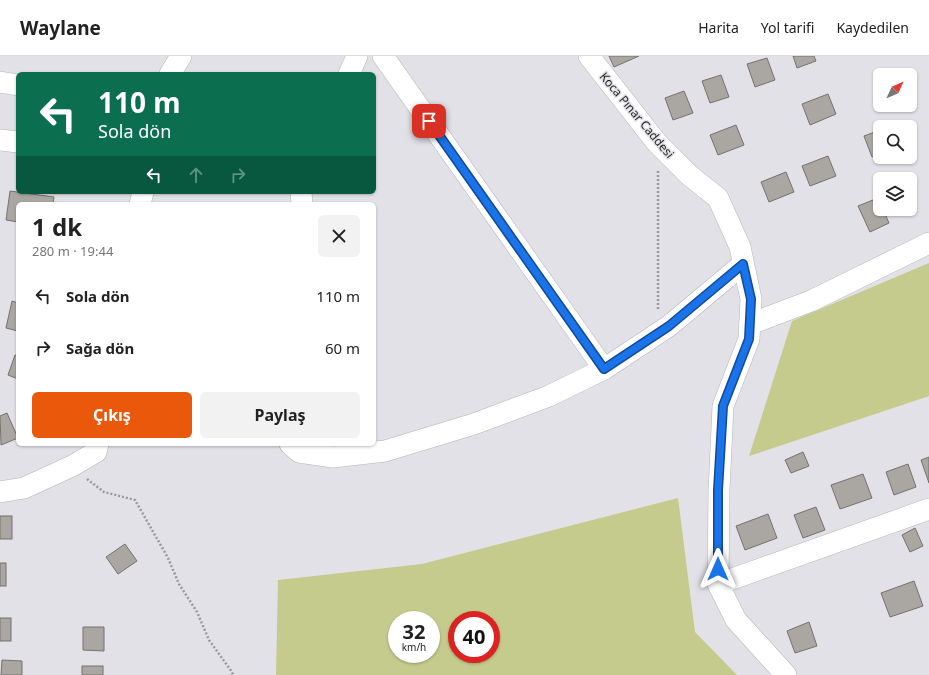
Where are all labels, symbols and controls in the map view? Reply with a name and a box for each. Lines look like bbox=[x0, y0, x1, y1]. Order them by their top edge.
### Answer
text: Waylane bbox=[20, 15, 101, 41]
text: Harita bbox=[698, 18, 739, 37]
text: Yol tarifi bbox=[761, 18, 814, 37]
text: Kaydedilen bbox=[836, 18, 909, 37]
street label: Koca Pınar Caddesi bbox=[596, 68, 678, 162]
north arrow bbox=[873, 68, 917, 112]
map controls bbox=[873, 68, 917, 216]
text: 110 m bbox=[98, 83, 181, 121]
icon: left bbox=[32, 88, 84, 140]
pin bbox=[412, 104, 446, 138]
icon: arrive bbox=[418, 110, 440, 132]
text: Sola dön bbox=[98, 119, 171, 143]
button: search bbox=[873, 120, 917, 164]
icon: left bbox=[143, 164, 165, 186]
icon: ahead bbox=[185, 164, 207, 186]
icon: right bbox=[227, 164, 249, 186]
button: layers bbox=[873, 172, 917, 216]
text: 1 dk bbox=[32, 210, 82, 243]
button: close bbox=[318, 215, 360, 257]
text: 280 m · 19:44 bbox=[32, 242, 113, 260]
icon: left bbox=[32, 285, 54, 307]
text: Sola dön bbox=[66, 286, 130, 306]
text: 110 m bbox=[316, 286, 360, 306]
icon: right bbox=[32, 337, 54, 359]
text: Sağa dön bbox=[66, 338, 134, 358]
text: 60 m bbox=[325, 338, 360, 358]
button: Çıkış bbox=[32, 392, 192, 438]
button: Paylaş bbox=[200, 392, 360, 438]
position arrow bbox=[697, 548, 739, 590]
speed limit sign: 40 bbox=[448, 611, 500, 663]
text: 32 bbox=[403, 618, 425, 645]
text: km/h bbox=[402, 640, 426, 654]

